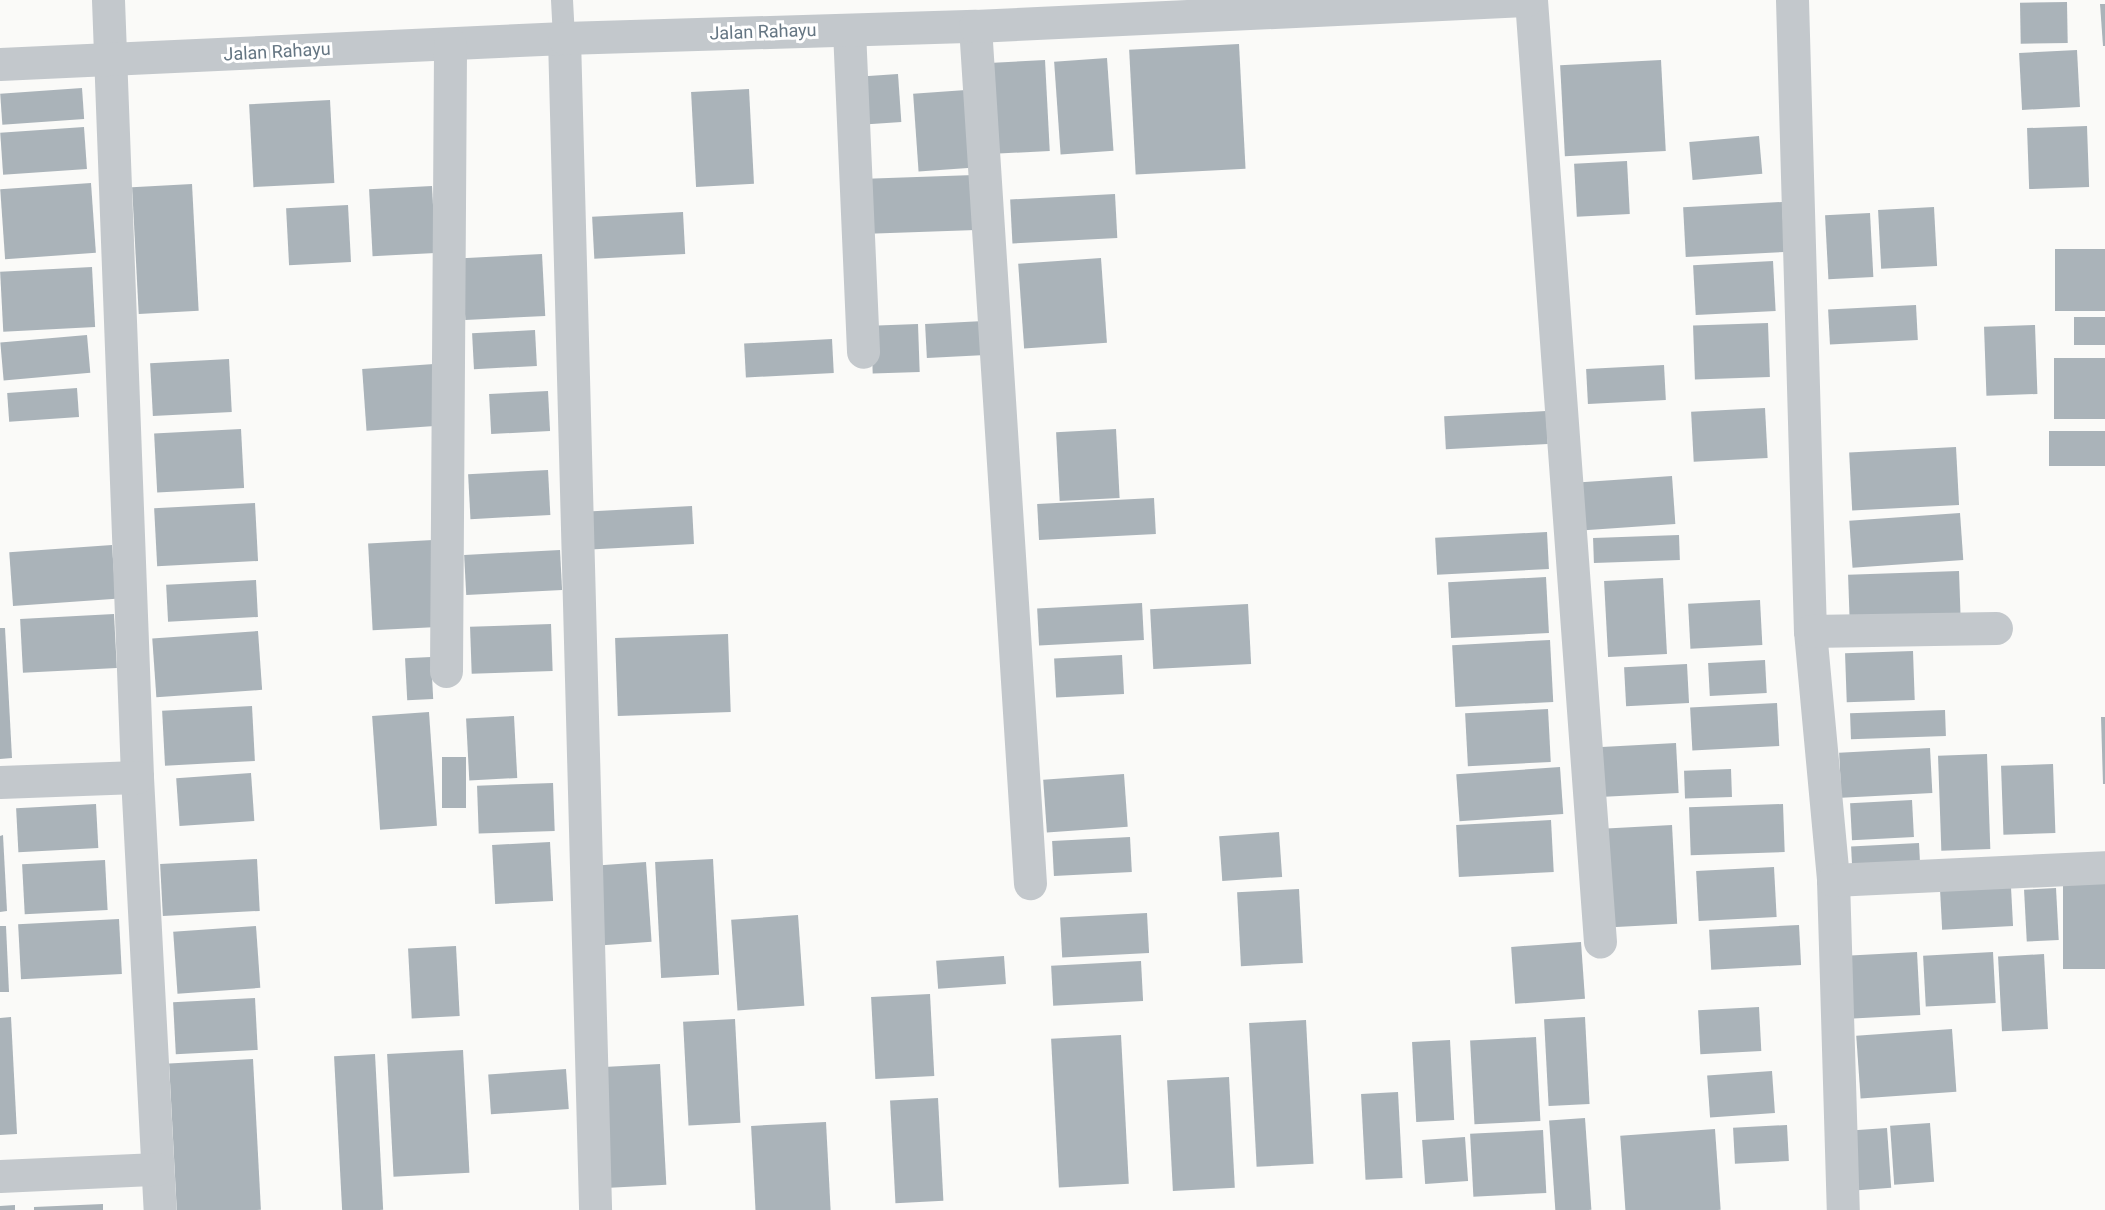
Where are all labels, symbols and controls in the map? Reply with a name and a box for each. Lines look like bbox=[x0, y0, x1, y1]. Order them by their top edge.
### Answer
street label: Jalan Rahayu bbox=[709, 19, 817, 45]
street label: Jalan Rahayu bbox=[223, 38, 331, 66]

